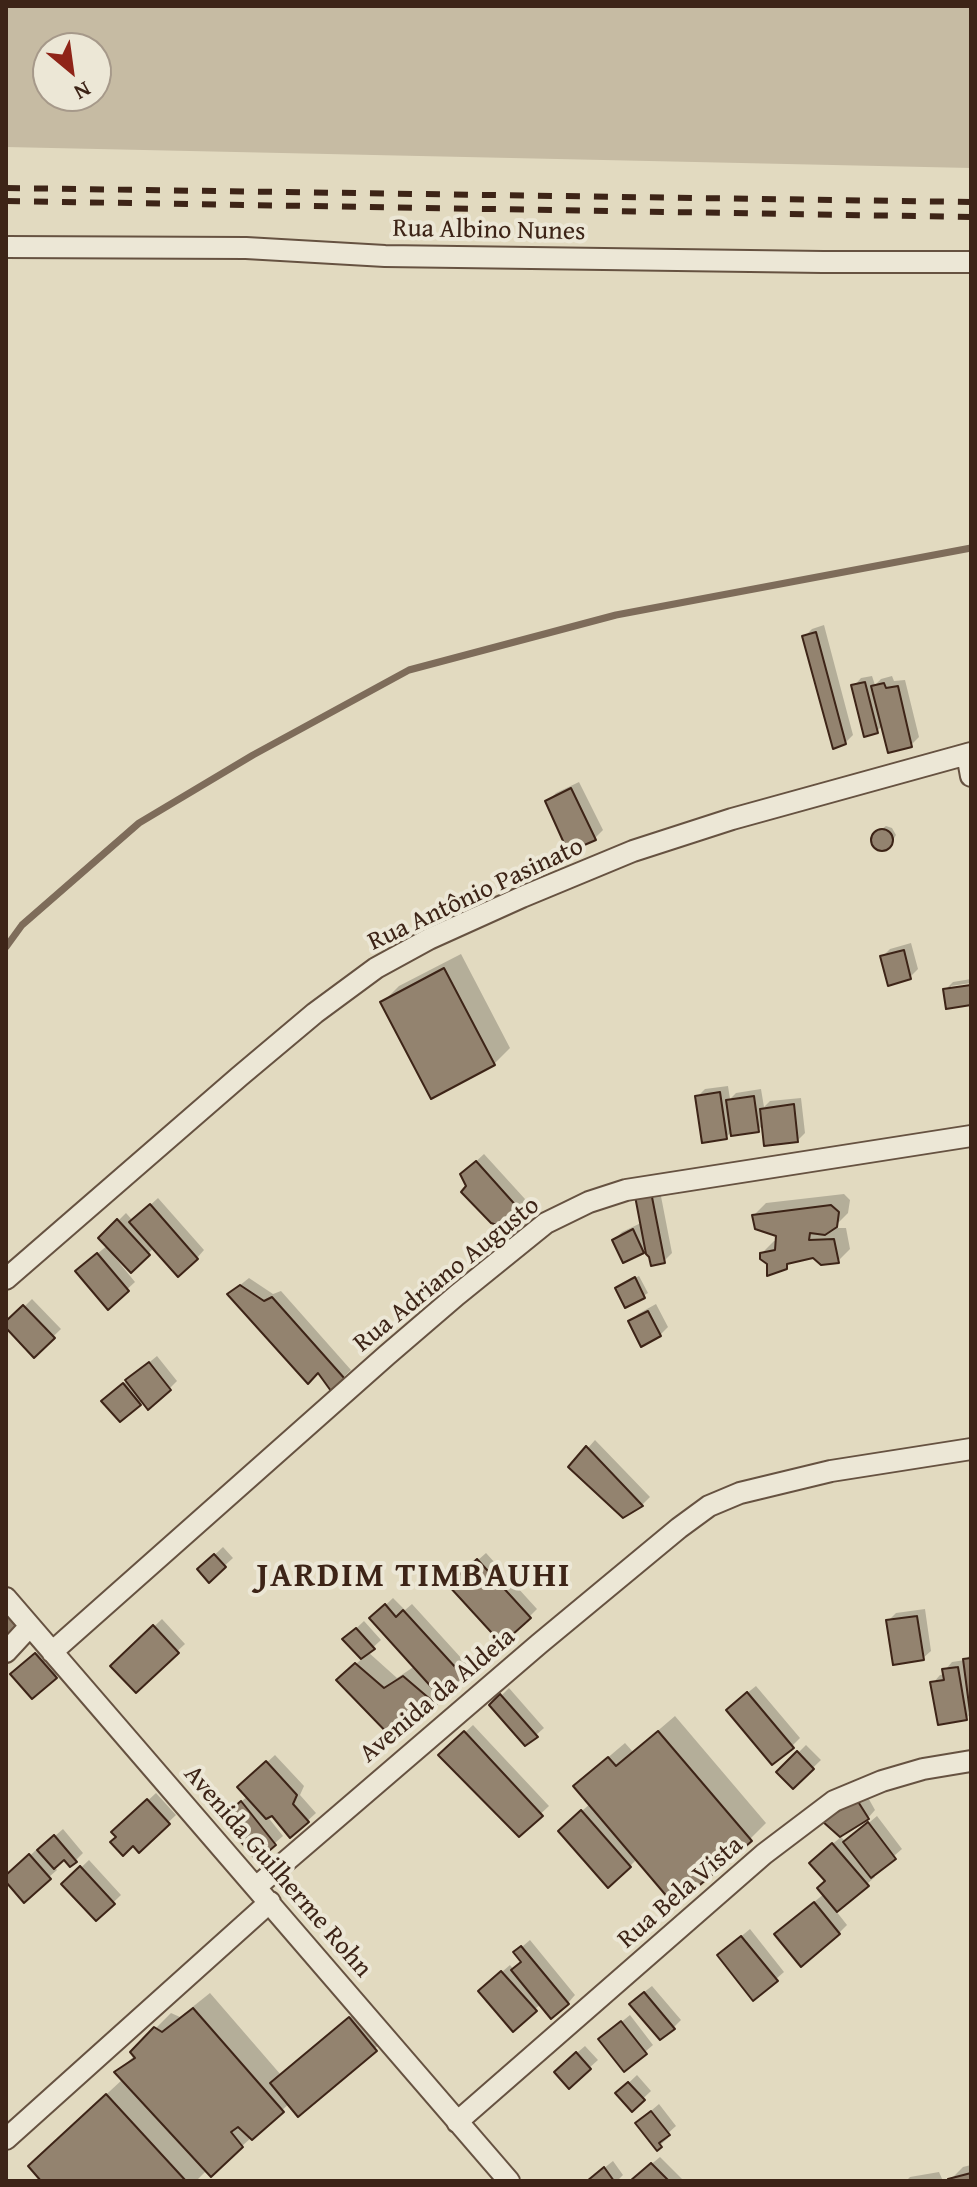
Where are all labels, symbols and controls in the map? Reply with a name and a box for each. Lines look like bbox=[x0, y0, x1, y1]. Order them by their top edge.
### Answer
north arrow bbox=[32, 32, 112, 112]
text: N bbox=[68, 74, 97, 109]
street label: Rua Albino Nunes bbox=[392, 214, 586, 248]
street label: Rua Antônio Pasinato bbox=[363, 831, 589, 959]
street label: Rua Adriano Augusto bbox=[348, 1190, 546, 1360]
district label: JARDIM TIMBAUHI bbox=[257, 1557, 571, 1597]
street label: Avenida da Aldeia bbox=[354, 1622, 522, 1770]
street label: Avenida Guilherme Rohn bbox=[176, 1760, 378, 1984]
street label: Rua Bela Vista bbox=[612, 1830, 750, 1956]

